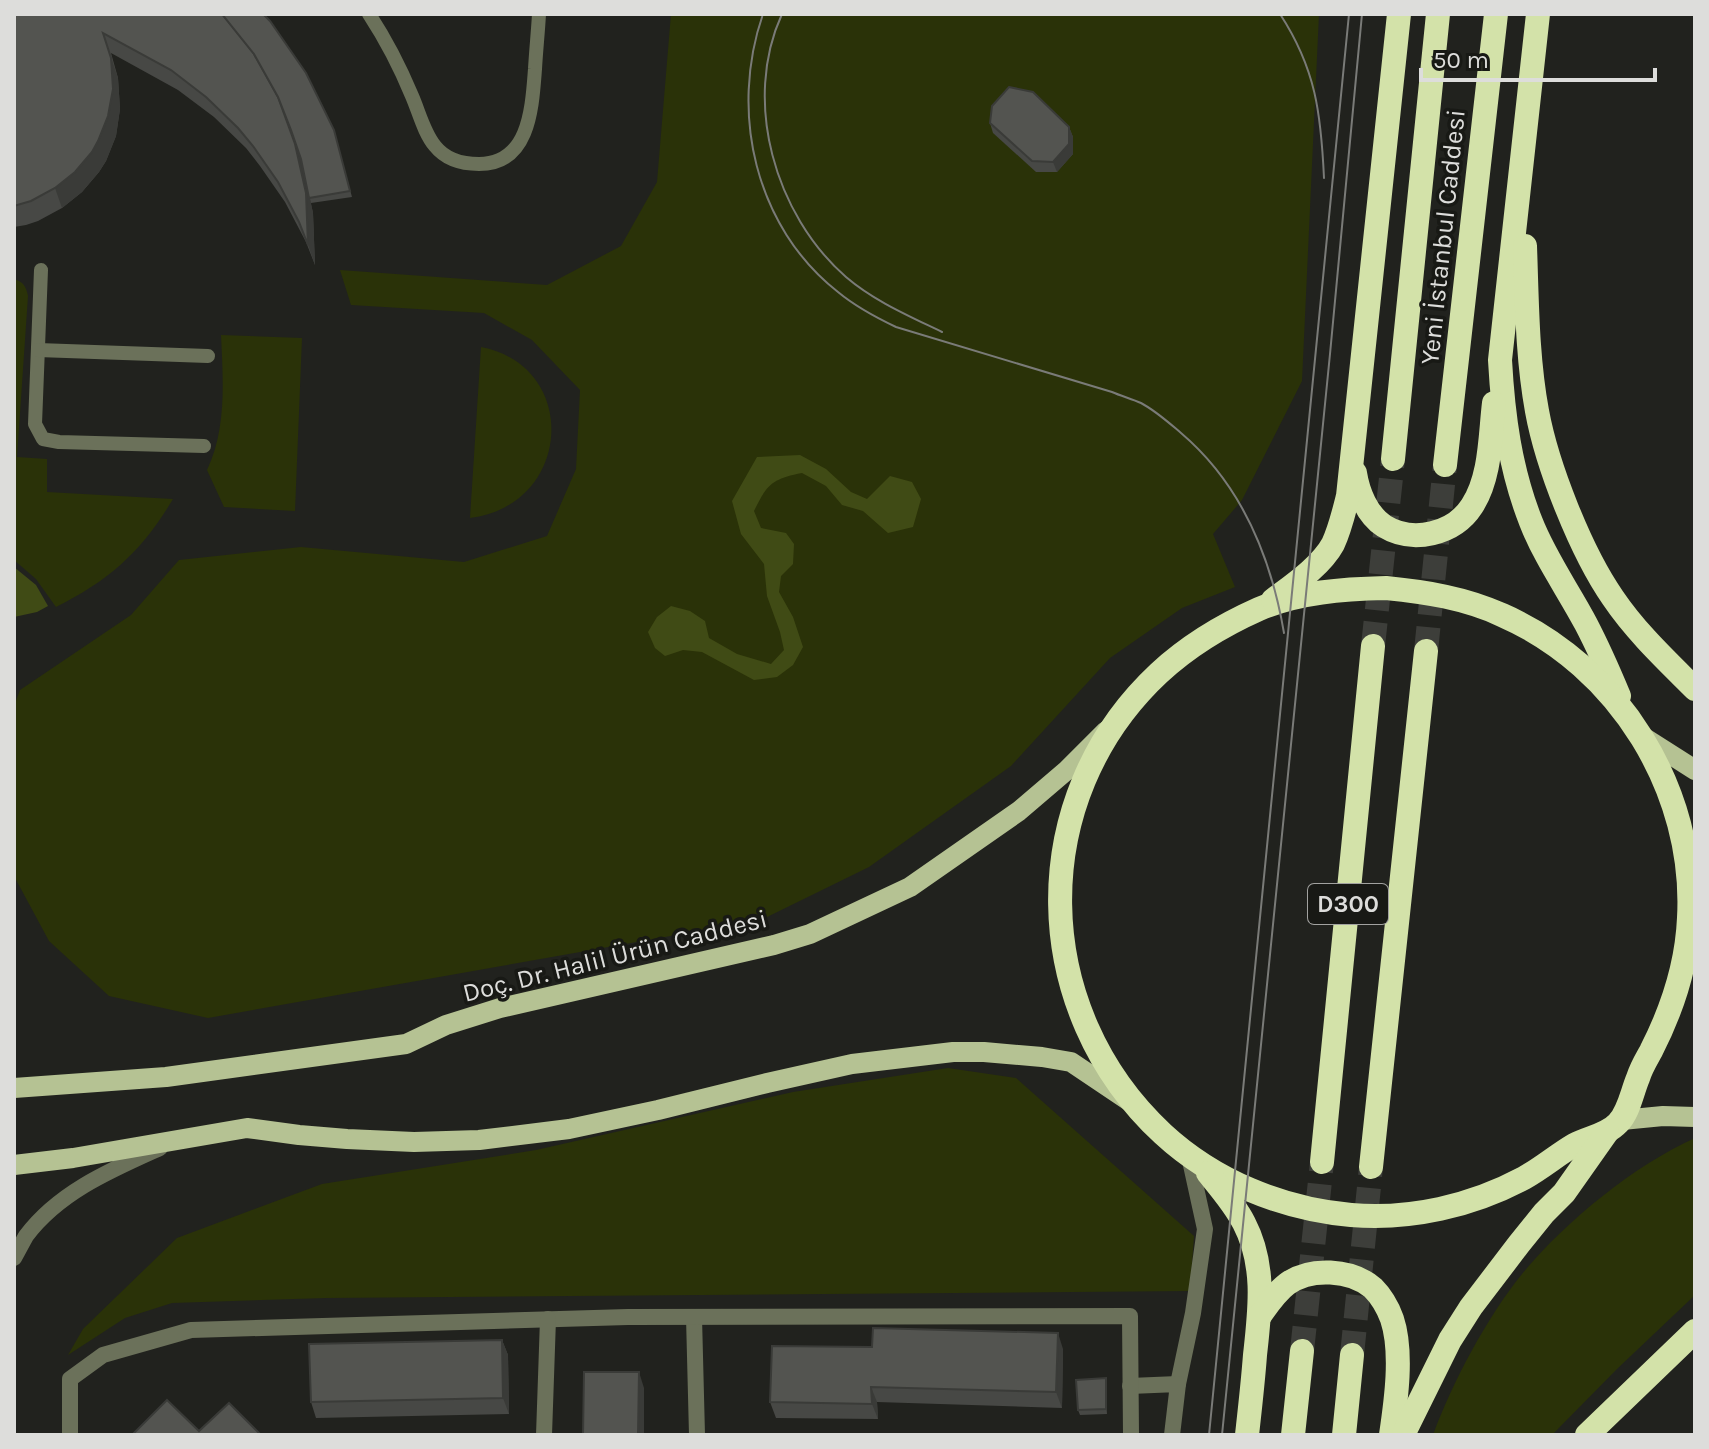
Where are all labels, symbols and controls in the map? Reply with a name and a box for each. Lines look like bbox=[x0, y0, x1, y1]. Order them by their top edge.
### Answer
scale bar bbox=[1421, 32, 1655, 82]
text: 50 m bbox=[1433, 46, 1489, 74]
street label: Yeni İstanbul Caddesi bbox=[1414, 108, 1472, 366]
road number: D300 bbox=[1308, 884, 1388, 924]
street label: Doç. Dr. Halil Ürün Caddesi bbox=[459, 903, 771, 1009]

